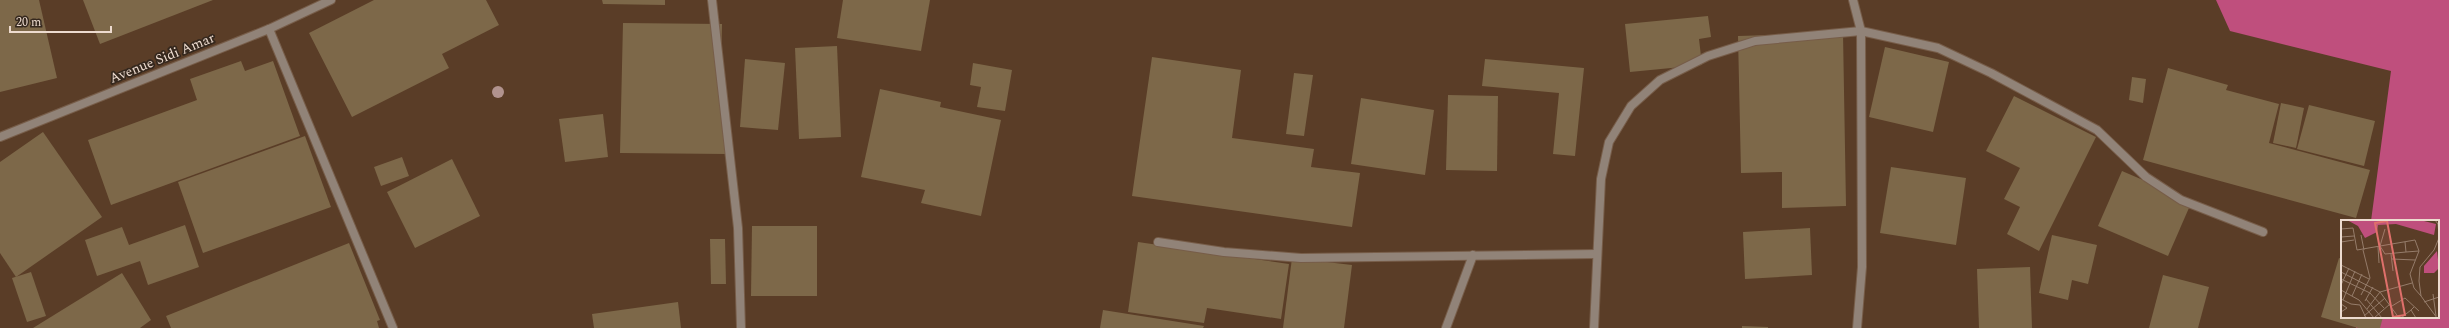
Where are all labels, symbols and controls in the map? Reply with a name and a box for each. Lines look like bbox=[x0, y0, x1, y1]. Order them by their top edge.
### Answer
scale bar bbox=[10, 8, 111, 34]
text: 20 m bbox=[16, 13, 41, 32]
street label: Avenue Sidi Amar bbox=[106, 27, 218, 89]
inset map bbox=[2341, 220, 2439, 318]

